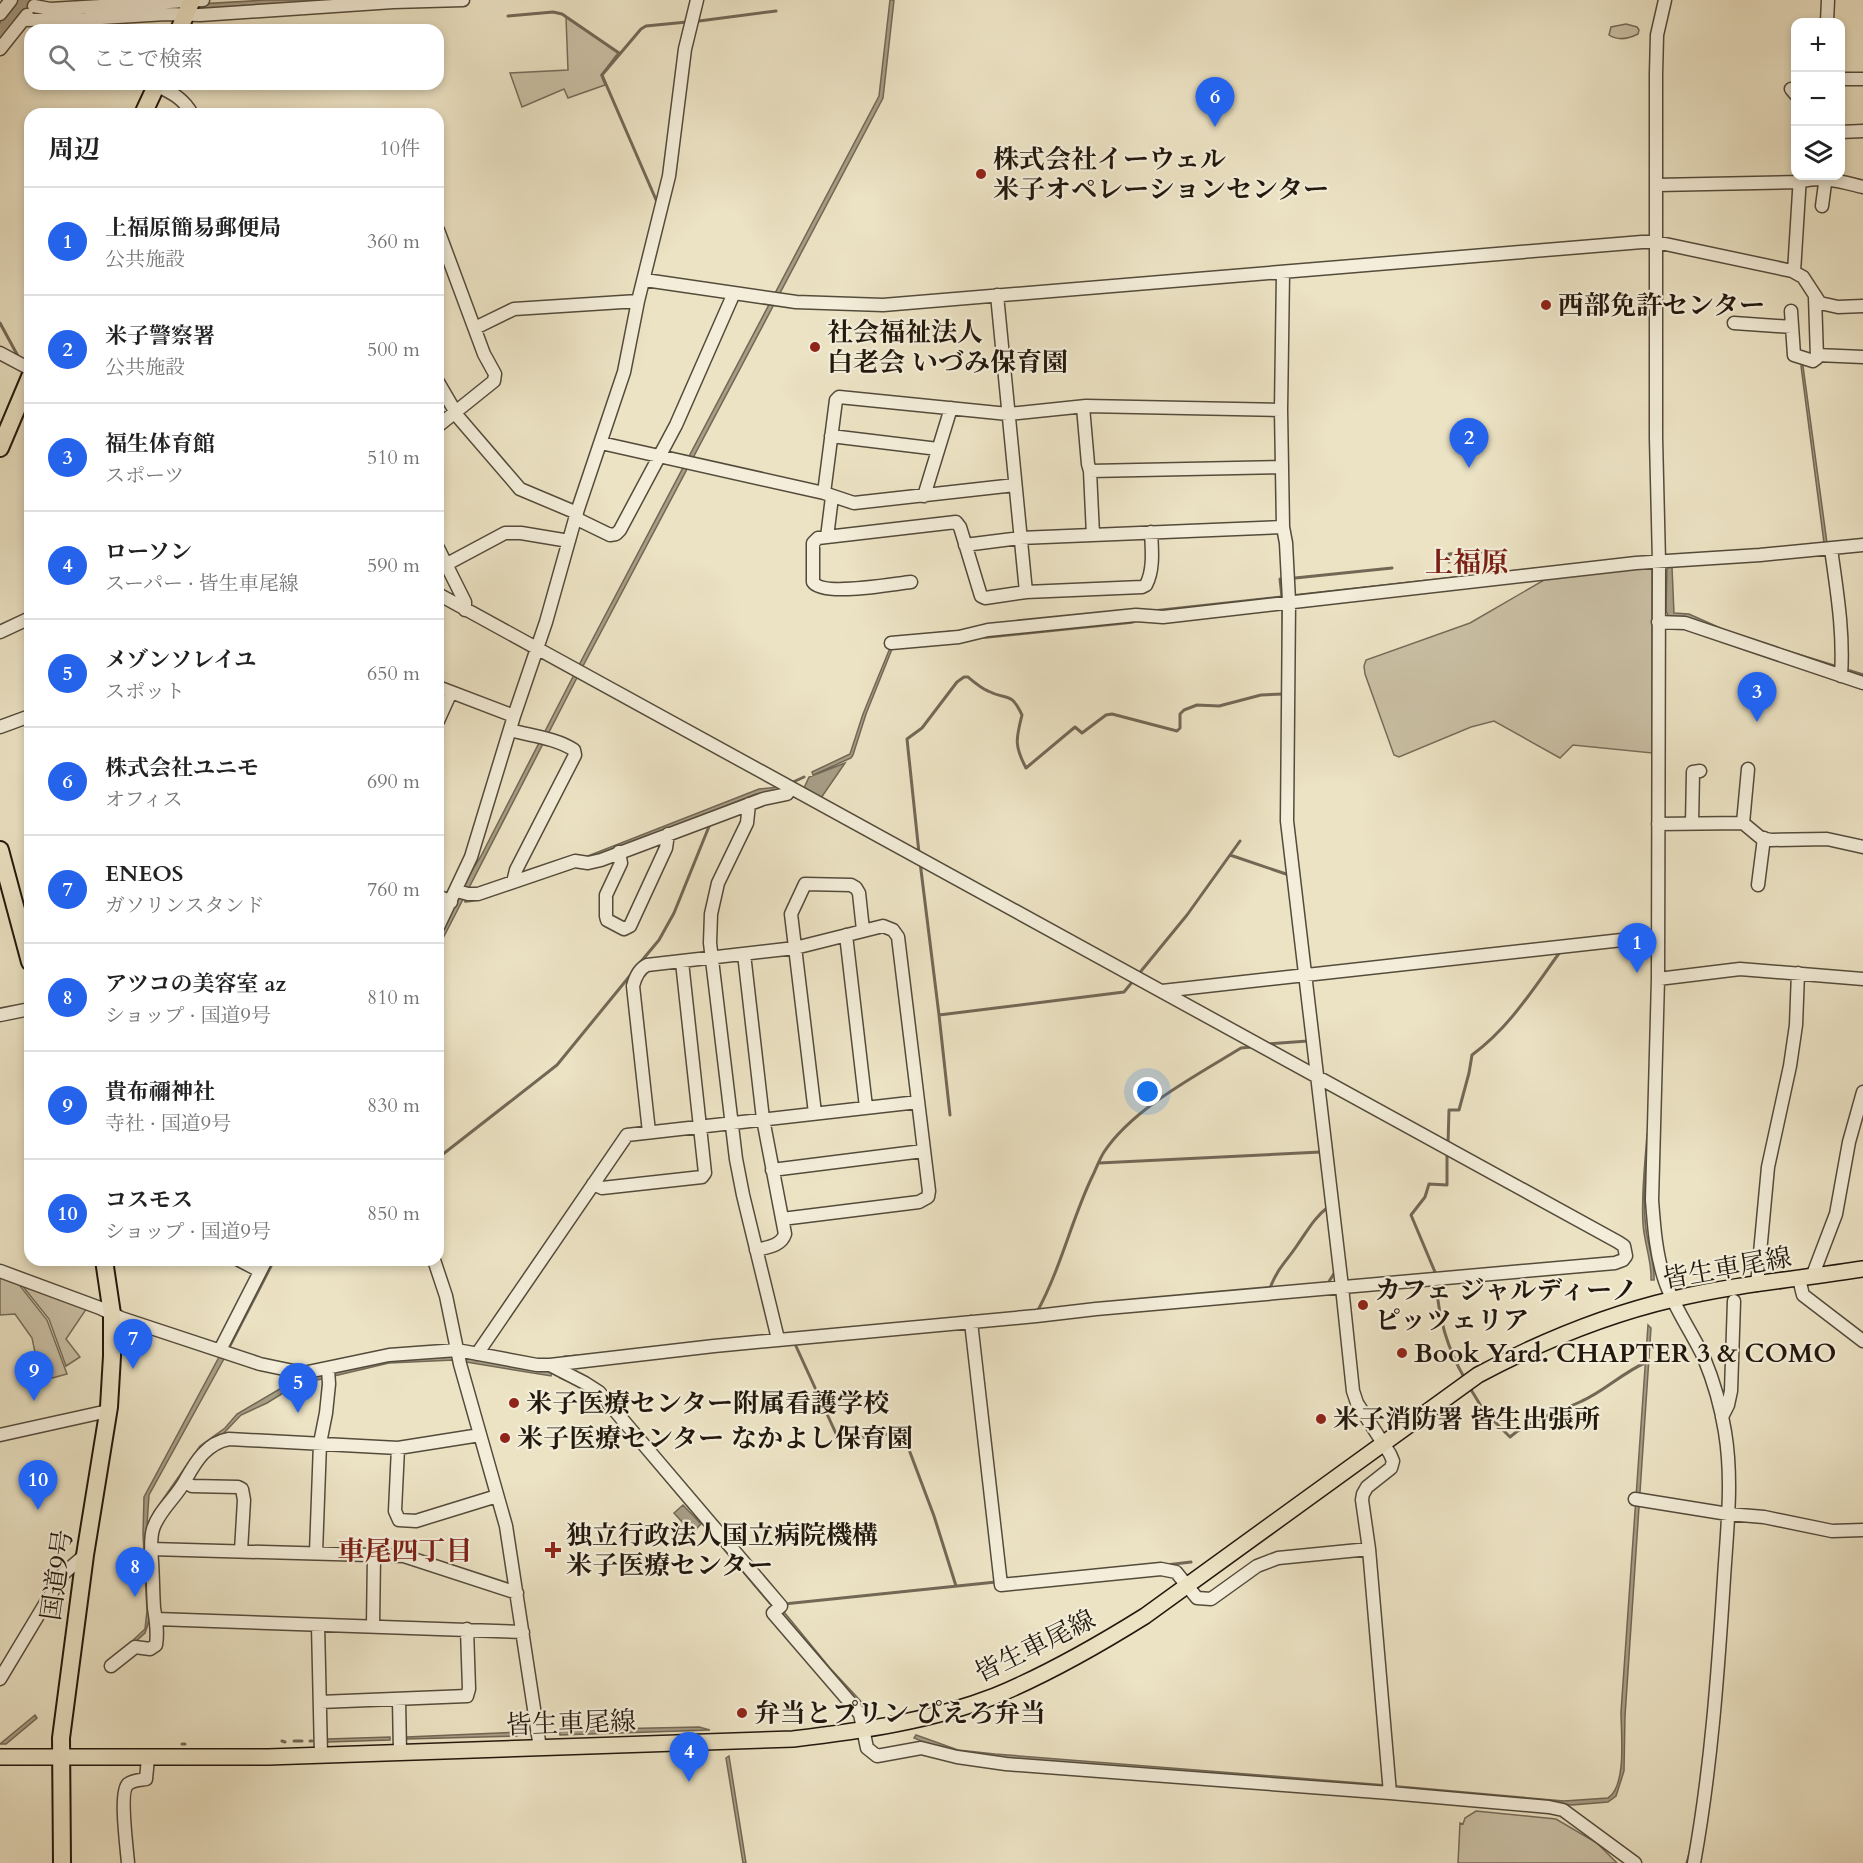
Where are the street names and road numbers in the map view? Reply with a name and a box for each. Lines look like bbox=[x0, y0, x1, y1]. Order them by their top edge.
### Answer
street label: 皆生車尾線 bbox=[1660, 1239, 1794, 1297]
street label: 国道9号 bbox=[33, 1527, 81, 1623]
street label: 皆生車尾線 bbox=[969, 1602, 1101, 1690]
street label: 皆生車尾線 bbox=[505, 1703, 637, 1743]

